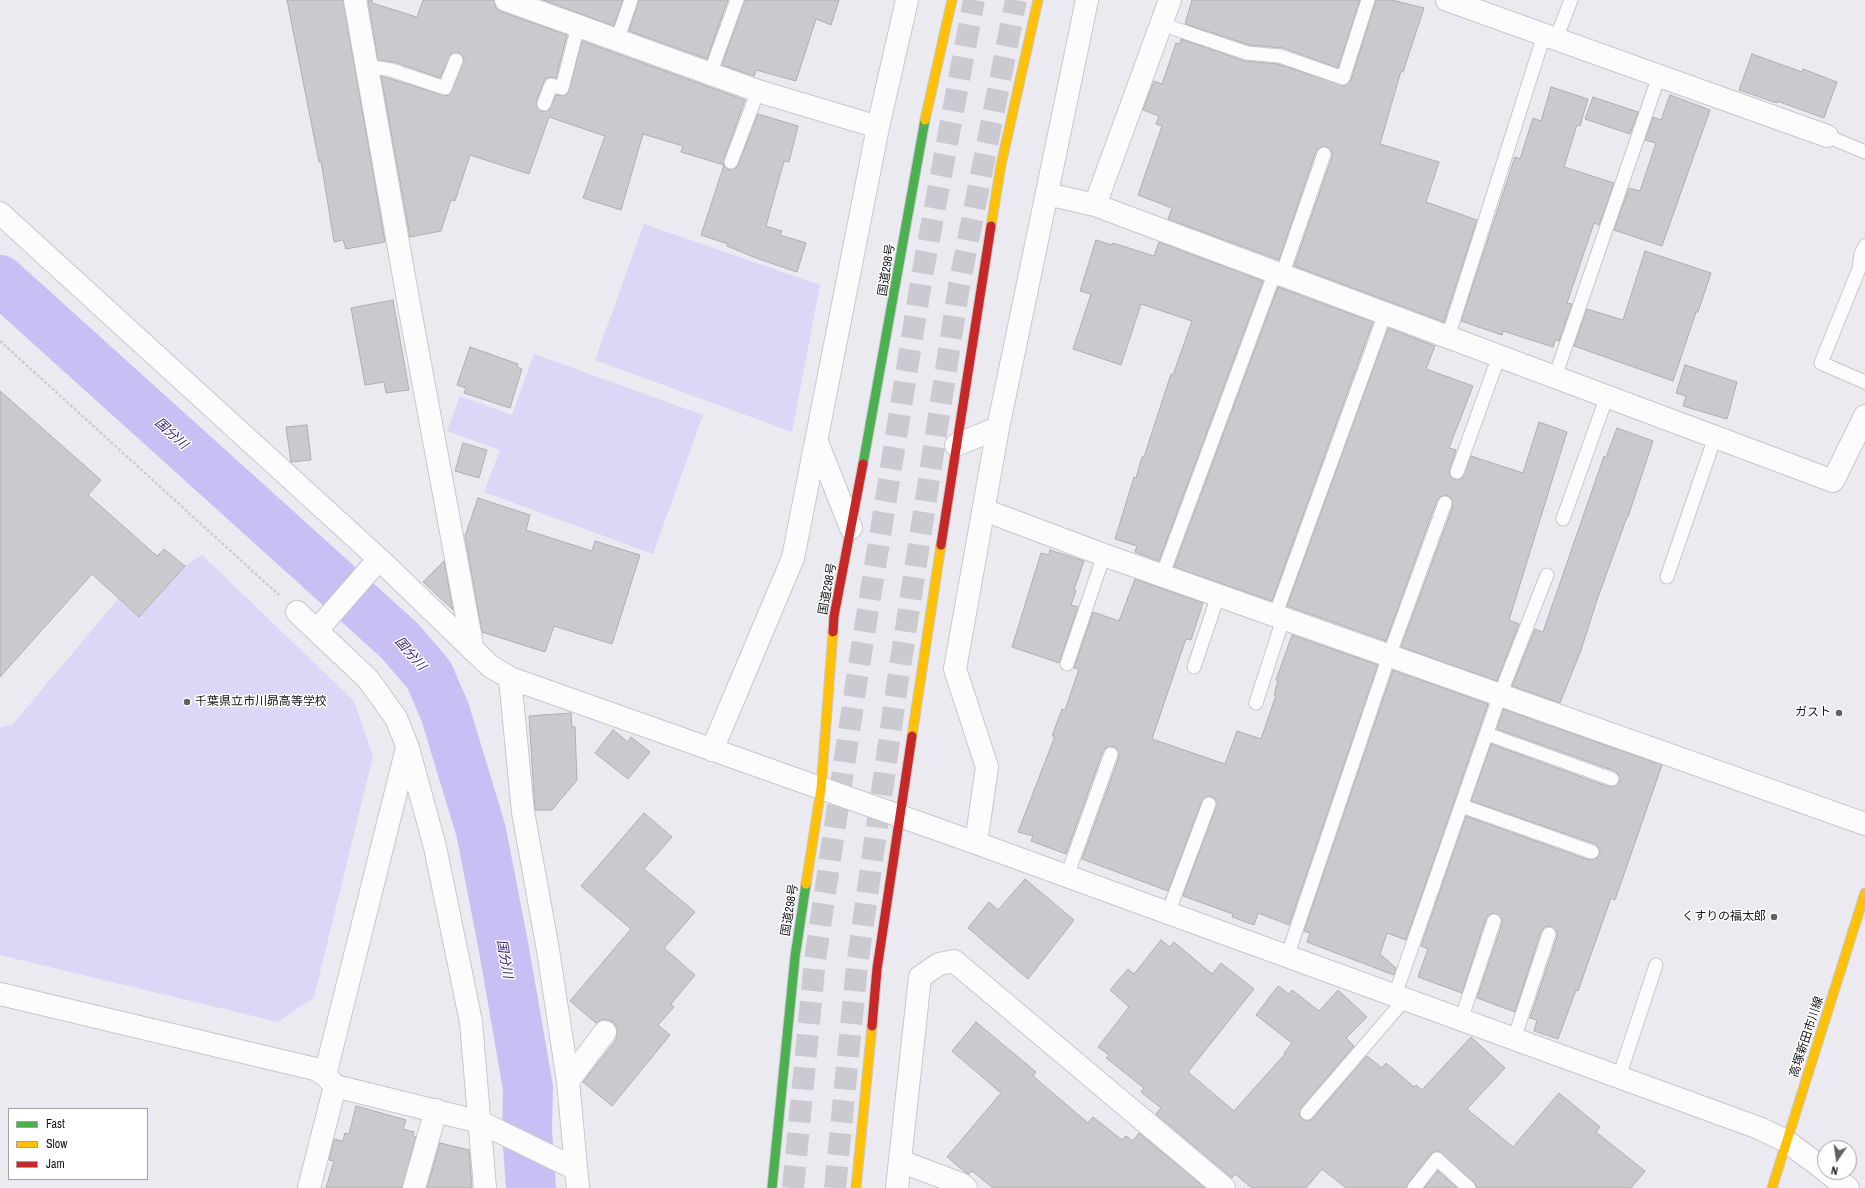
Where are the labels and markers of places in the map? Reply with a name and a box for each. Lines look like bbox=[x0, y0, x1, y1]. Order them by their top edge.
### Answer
place label: 千葉県立市川昴高等学校 bbox=[195, 695, 327, 709]
marker: 千葉県立市川昴高等学校 bbox=[182, 697, 192, 707]
place label: ガスト bbox=[1795, 706, 1831, 720]
marker: ガスト bbox=[1834, 708, 1844, 718]
place label: くすりの福太郎 bbox=[1682, 910, 1766, 924]
marker: くすりの福太郎 bbox=[1769, 912, 1779, 922]

